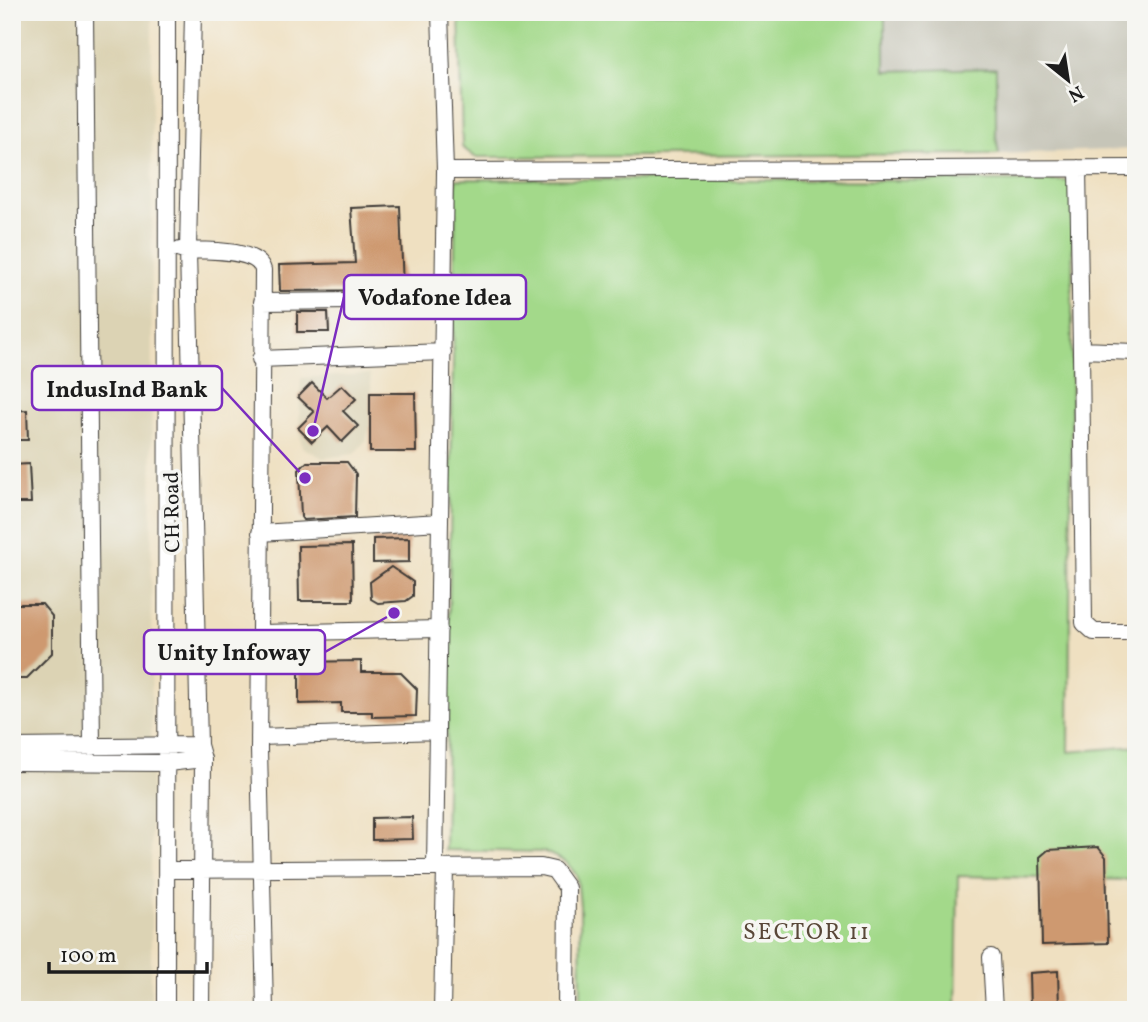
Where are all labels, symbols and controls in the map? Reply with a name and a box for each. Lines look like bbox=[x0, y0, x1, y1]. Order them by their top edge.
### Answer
north arrow bbox=[1032, 46, 1102, 116]
text: N bbox=[1063, 78, 1088, 108]
callout: Vodafone Idea bbox=[344, 275, 526, 319]
text: Vodafone Idea bbox=[358, 283, 512, 315]
callout: IndusInd Bank bbox=[32, 366, 222, 410]
text: IndusInd Bank bbox=[46, 375, 208, 407]
street label: CH Road bbox=[158, 471, 188, 553]
callout: Unity Infoway bbox=[144, 630, 325, 674]
text: Unity Infoway bbox=[157, 638, 311, 670]
district label: SECTOR 11 bbox=[743, 917, 871, 949]
scale bar bbox=[49, 931, 206, 975]
text: 100 m bbox=[60, 942, 117, 971]

